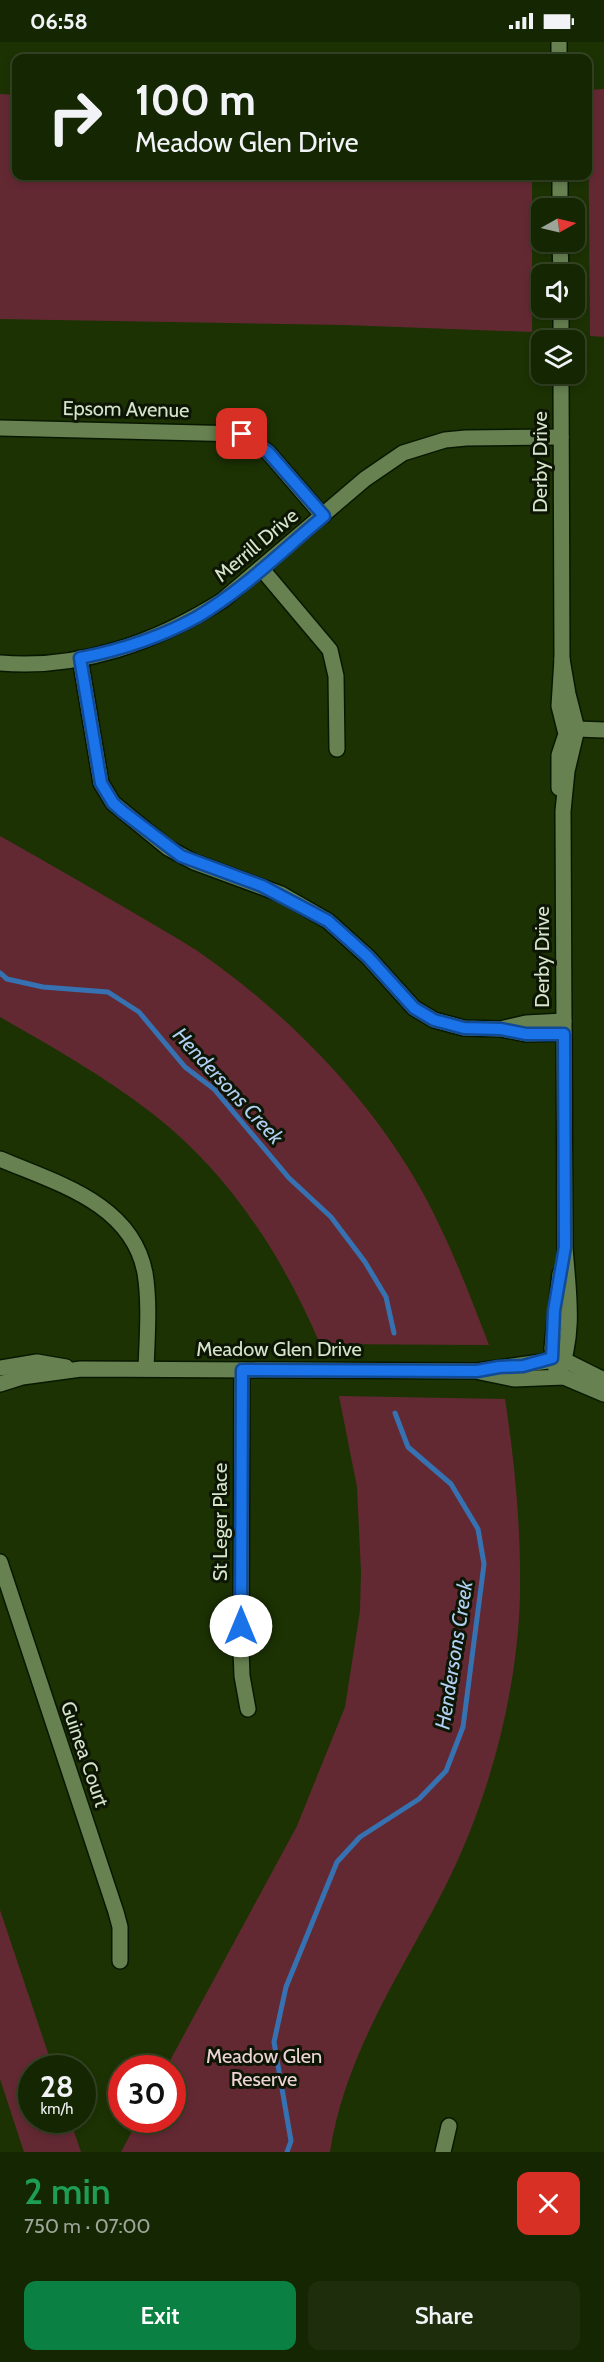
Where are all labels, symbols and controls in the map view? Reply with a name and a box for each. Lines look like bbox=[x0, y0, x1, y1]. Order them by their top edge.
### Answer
text: 06:58 bbox=[30, 8, 88, 35]
text: 100 m bbox=[135, 74, 256, 126]
icon: right bbox=[36, 78, 114, 156]
text: Meadow Glen Drive bbox=[135, 126, 359, 159]
north arrow bbox=[531, 198, 585, 252]
map controls bbox=[531, 198, 585, 384]
button: sound bbox=[531, 264, 585, 318]
button: layers bbox=[531, 330, 585, 384]
street label: Epsom Avenue bbox=[62, 396, 190, 422]
pin bbox=[216, 408, 267, 459]
street label: Derby Drive bbox=[528, 411, 552, 513]
icon: arrive bbox=[225, 417, 258, 450]
street label: Merrill Drive bbox=[209, 503, 303, 587]
street label: Derby Drive bbox=[530, 906, 554, 1008]
water label: Hendersons Creek bbox=[168, 1022, 289, 1150]
street label: Meadow Glen Drive bbox=[196, 1337, 362, 1361]
street label: St Leger Place bbox=[208, 1463, 232, 1581]
water label: Hendersons Creek bbox=[429, 1578, 478, 1731]
position arrow bbox=[209, 1594, 273, 1658]
street label: Guinea Court bbox=[56, 1698, 114, 1810]
park label: Meadow Glen Reserve bbox=[206, 2044, 322, 2091]
speed limit sign: 30 bbox=[108, 2055, 186, 2133]
text: 28 bbox=[40, 2068, 74, 2105]
text: km/h bbox=[41, 2100, 73, 2118]
text: 2 min bbox=[24, 2169, 111, 2213]
button: close bbox=[517, 2172, 580, 2235]
text: 750 m · 07:00 bbox=[24, 2214, 151, 2238]
button: Exit bbox=[24, 2281, 296, 2350]
button: Share bbox=[308, 2281, 580, 2350]

